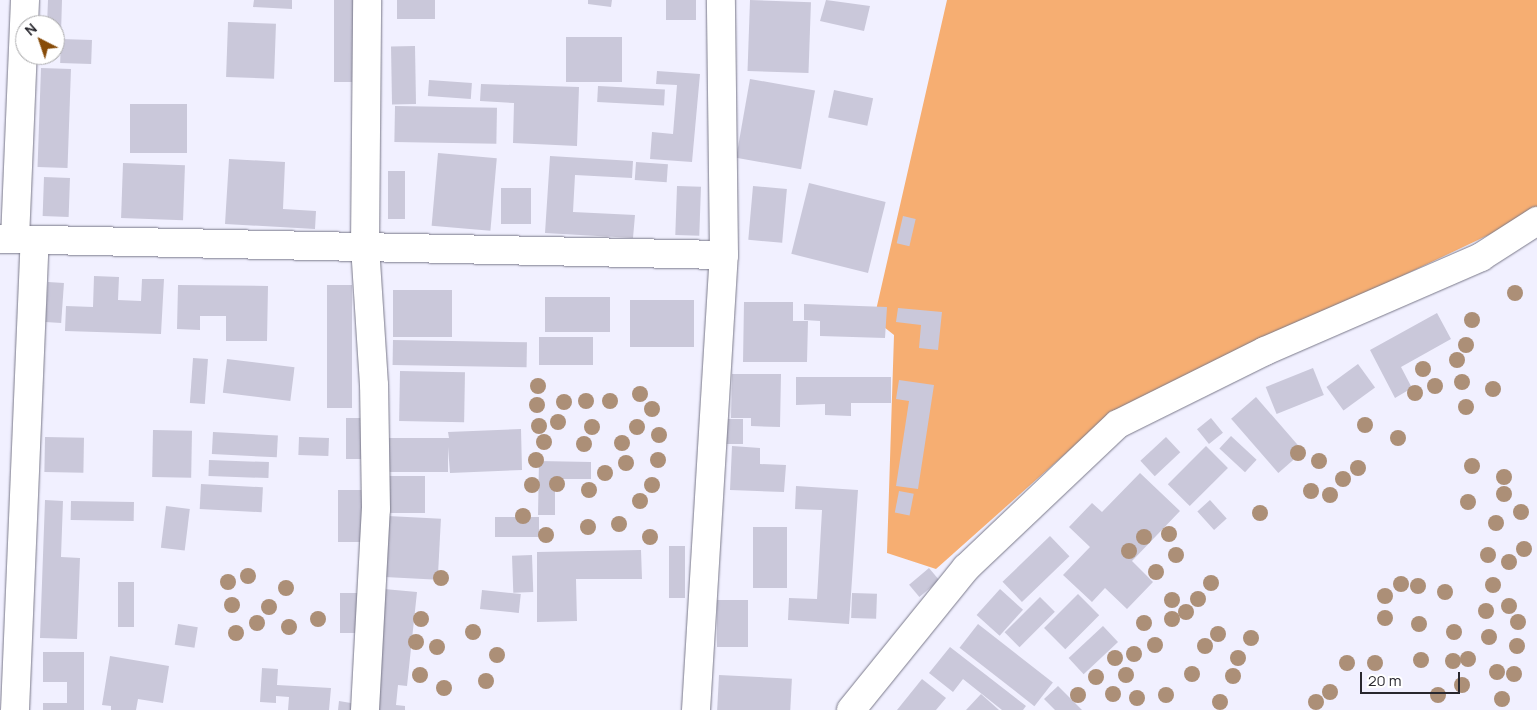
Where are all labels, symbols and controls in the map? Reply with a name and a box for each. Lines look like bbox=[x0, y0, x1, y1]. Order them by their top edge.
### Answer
north arrow bbox=[15, 15, 65, 65]
text: N bbox=[20, 19, 41, 40]
scale bar bbox=[1362, 662, 1462, 694]
text: 20 m bbox=[1368, 670, 1401, 691]

